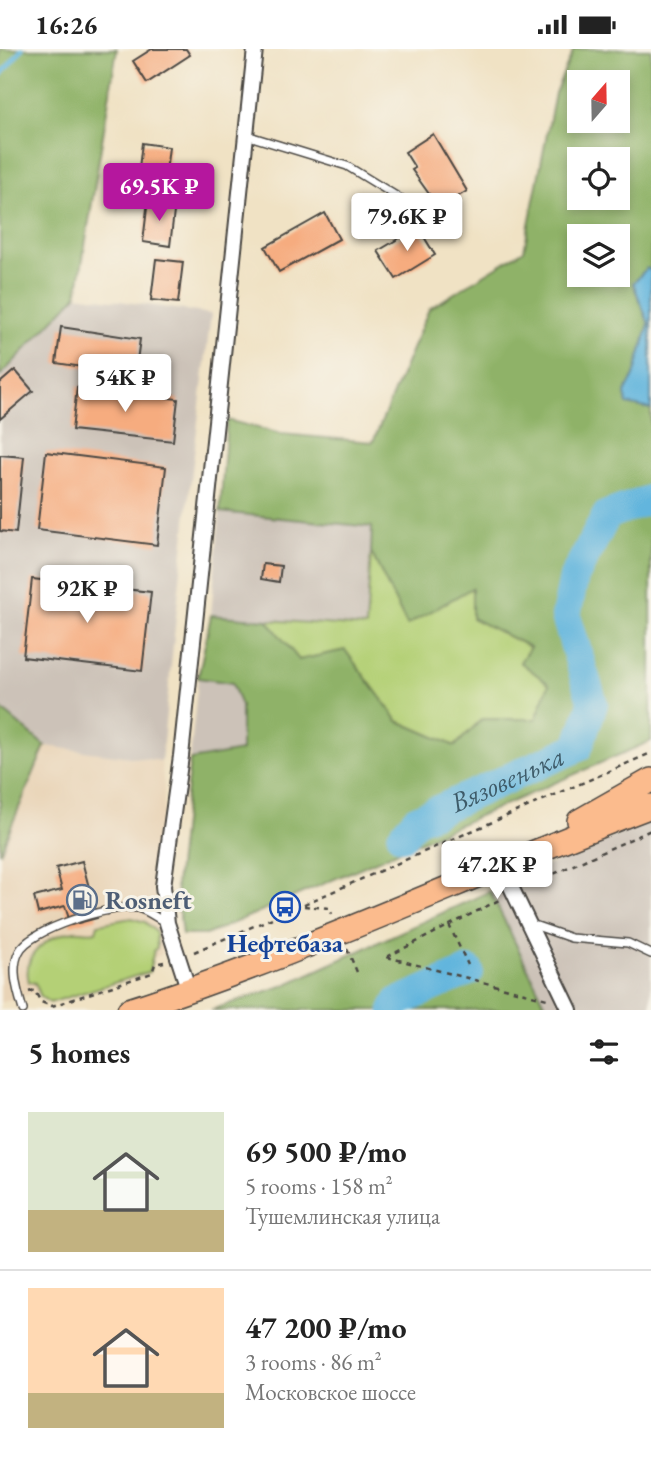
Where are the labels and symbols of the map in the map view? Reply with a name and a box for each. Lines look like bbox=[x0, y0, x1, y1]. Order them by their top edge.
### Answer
north arrow bbox=[567, 70, 630, 133]
pin: 69.5K ₽ bbox=[94, 163, 224, 223]
pin: 79.6K ₽ bbox=[342, 193, 472, 253]
pin: 54K ₽ bbox=[76, 355, 174, 414]
pin: 92K ₽ bbox=[38, 565, 136, 625]
water label: Вязовенька bbox=[443, 738, 570, 821]
pin: 47.2K ₽ bbox=[432, 841, 562, 901]
fuel station icon: Rosneft bbox=[65, 883, 99, 917]
place label: Rosneft bbox=[105, 883, 192, 917]
bus stop icon: Нефтебаза bbox=[268, 890, 302, 924]
place label: Нефтебаза bbox=[227, 926, 344, 960]

